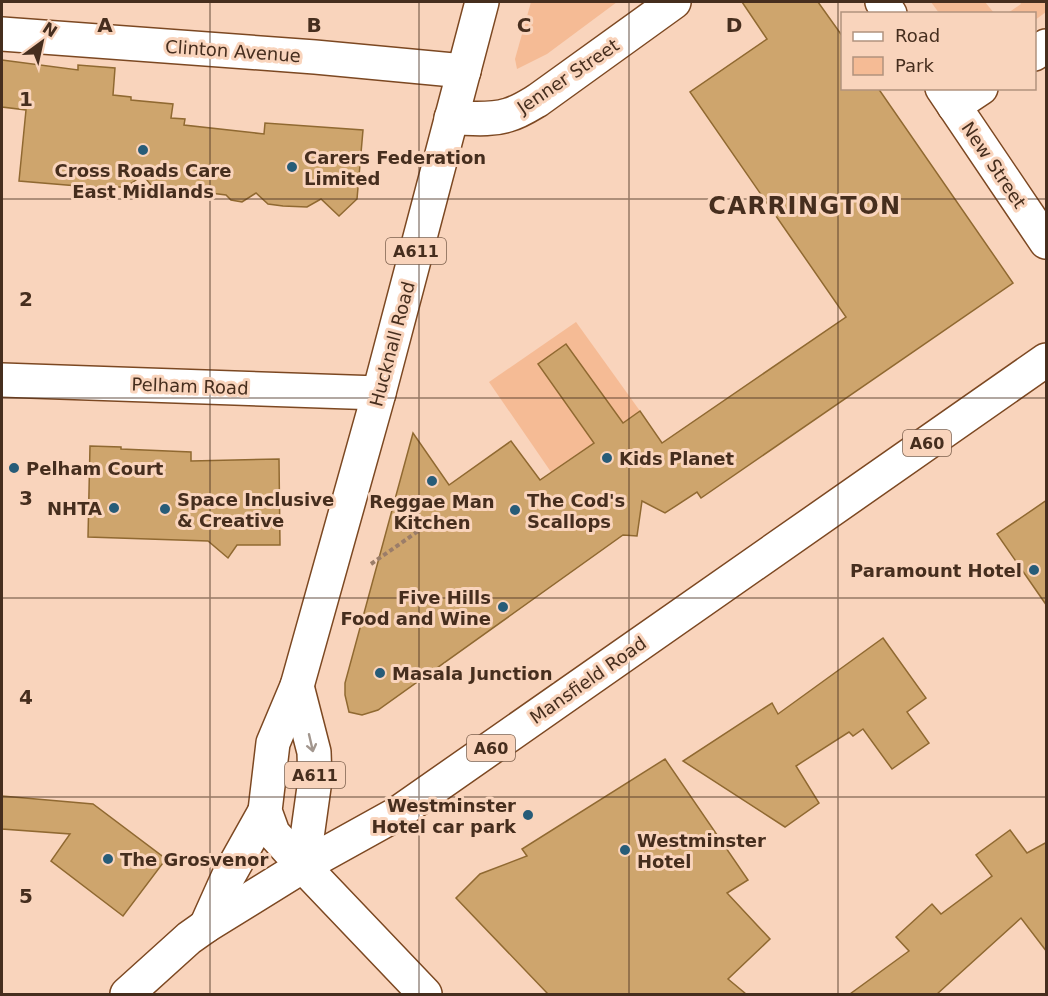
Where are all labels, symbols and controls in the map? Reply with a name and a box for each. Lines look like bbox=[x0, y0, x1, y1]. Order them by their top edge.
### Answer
north arrow bbox=[12, 12, 72, 72]
legend bbox=[841, 12, 1036, 90]
text: A bbox=[97, 13, 113, 37]
text: B bbox=[306, 13, 322, 37]
text: C bbox=[517, 13, 531, 37]
text: D bbox=[726, 13, 742, 37]
text: N bbox=[39, 18, 61, 41]
text: Road bbox=[895, 25, 940, 46]
street label: Jenner Street bbox=[512, 34, 623, 118]
street label: Clinton Avenue bbox=[164, 36, 302, 66]
text: Park bbox=[895, 55, 934, 76]
text: 1 bbox=[19, 87, 33, 111]
street label: New Street bbox=[957, 118, 1031, 212]
marker: Cross Roads Care East Midlands bbox=[136, 143, 150, 157]
place label: Carers Federation Limited bbox=[304, 147, 486, 189]
place label: Cross Roads Care East Midlands bbox=[55, 160, 231, 202]
marker: Carers Federation Limited bbox=[285, 160, 299, 174]
district label: CARRINGTON bbox=[708, 192, 902, 220]
road number: A611 bbox=[386, 238, 446, 264]
street label: Hucknall Road bbox=[365, 279, 419, 409]
text: 2 bbox=[19, 287, 33, 311]
street label: Pelham Road bbox=[131, 373, 249, 399]
road number: A60 bbox=[903, 430, 951, 456]
place label: Kids Planet bbox=[619, 448, 735, 469]
marker: Kids Planet bbox=[600, 451, 614, 465]
place label: Pelham Court bbox=[26, 458, 164, 479]
marker: Pelham Court bbox=[7, 461, 21, 475]
marker: Reggae Man Kitchen bbox=[425, 474, 439, 488]
text: 3 bbox=[19, 486, 33, 510]
place label: Space Inclusive & Creative bbox=[177, 489, 334, 531]
place label: The Cod's Scallops bbox=[527, 490, 625, 532]
place label: Reggae Man Kitchen bbox=[369, 491, 495, 533]
place label: NHTA bbox=[47, 498, 102, 519]
marker: NHTA bbox=[107, 501, 121, 515]
marker: Space Inclusive & Creative bbox=[158, 502, 172, 516]
marker: The Cod's Scallops bbox=[508, 503, 522, 517]
place label: Paramount Hotel bbox=[850, 560, 1022, 581]
marker: Paramount Hotel bbox=[1027, 563, 1041, 577]
place label: Five Hills Food and Wine bbox=[340, 587, 491, 629]
marker: Five Hills Food and Wine bbox=[496, 600, 510, 614]
street label: Mansfield Road bbox=[526, 632, 650, 728]
place label: Masala Junction bbox=[392, 663, 552, 684]
marker: Masala Junction bbox=[373, 666, 387, 680]
text: 4 bbox=[19, 685, 33, 709]
one-way arrow bbox=[306, 733, 318, 752]
road number: A60 bbox=[467, 735, 515, 761]
road number: A611 bbox=[285, 762, 345, 788]
place label: Westminster Hotel car park bbox=[371, 795, 517, 837]
marker: Westminster Hotel car park bbox=[521, 808, 535, 822]
place label: Westminster Hotel bbox=[637, 830, 766, 872]
marker: Westminster Hotel bbox=[618, 843, 632, 857]
place label: The Grosvenor bbox=[120, 849, 268, 870]
marker: The Grosvenor bbox=[101, 852, 115, 866]
text: 5 bbox=[19, 884, 33, 908]

